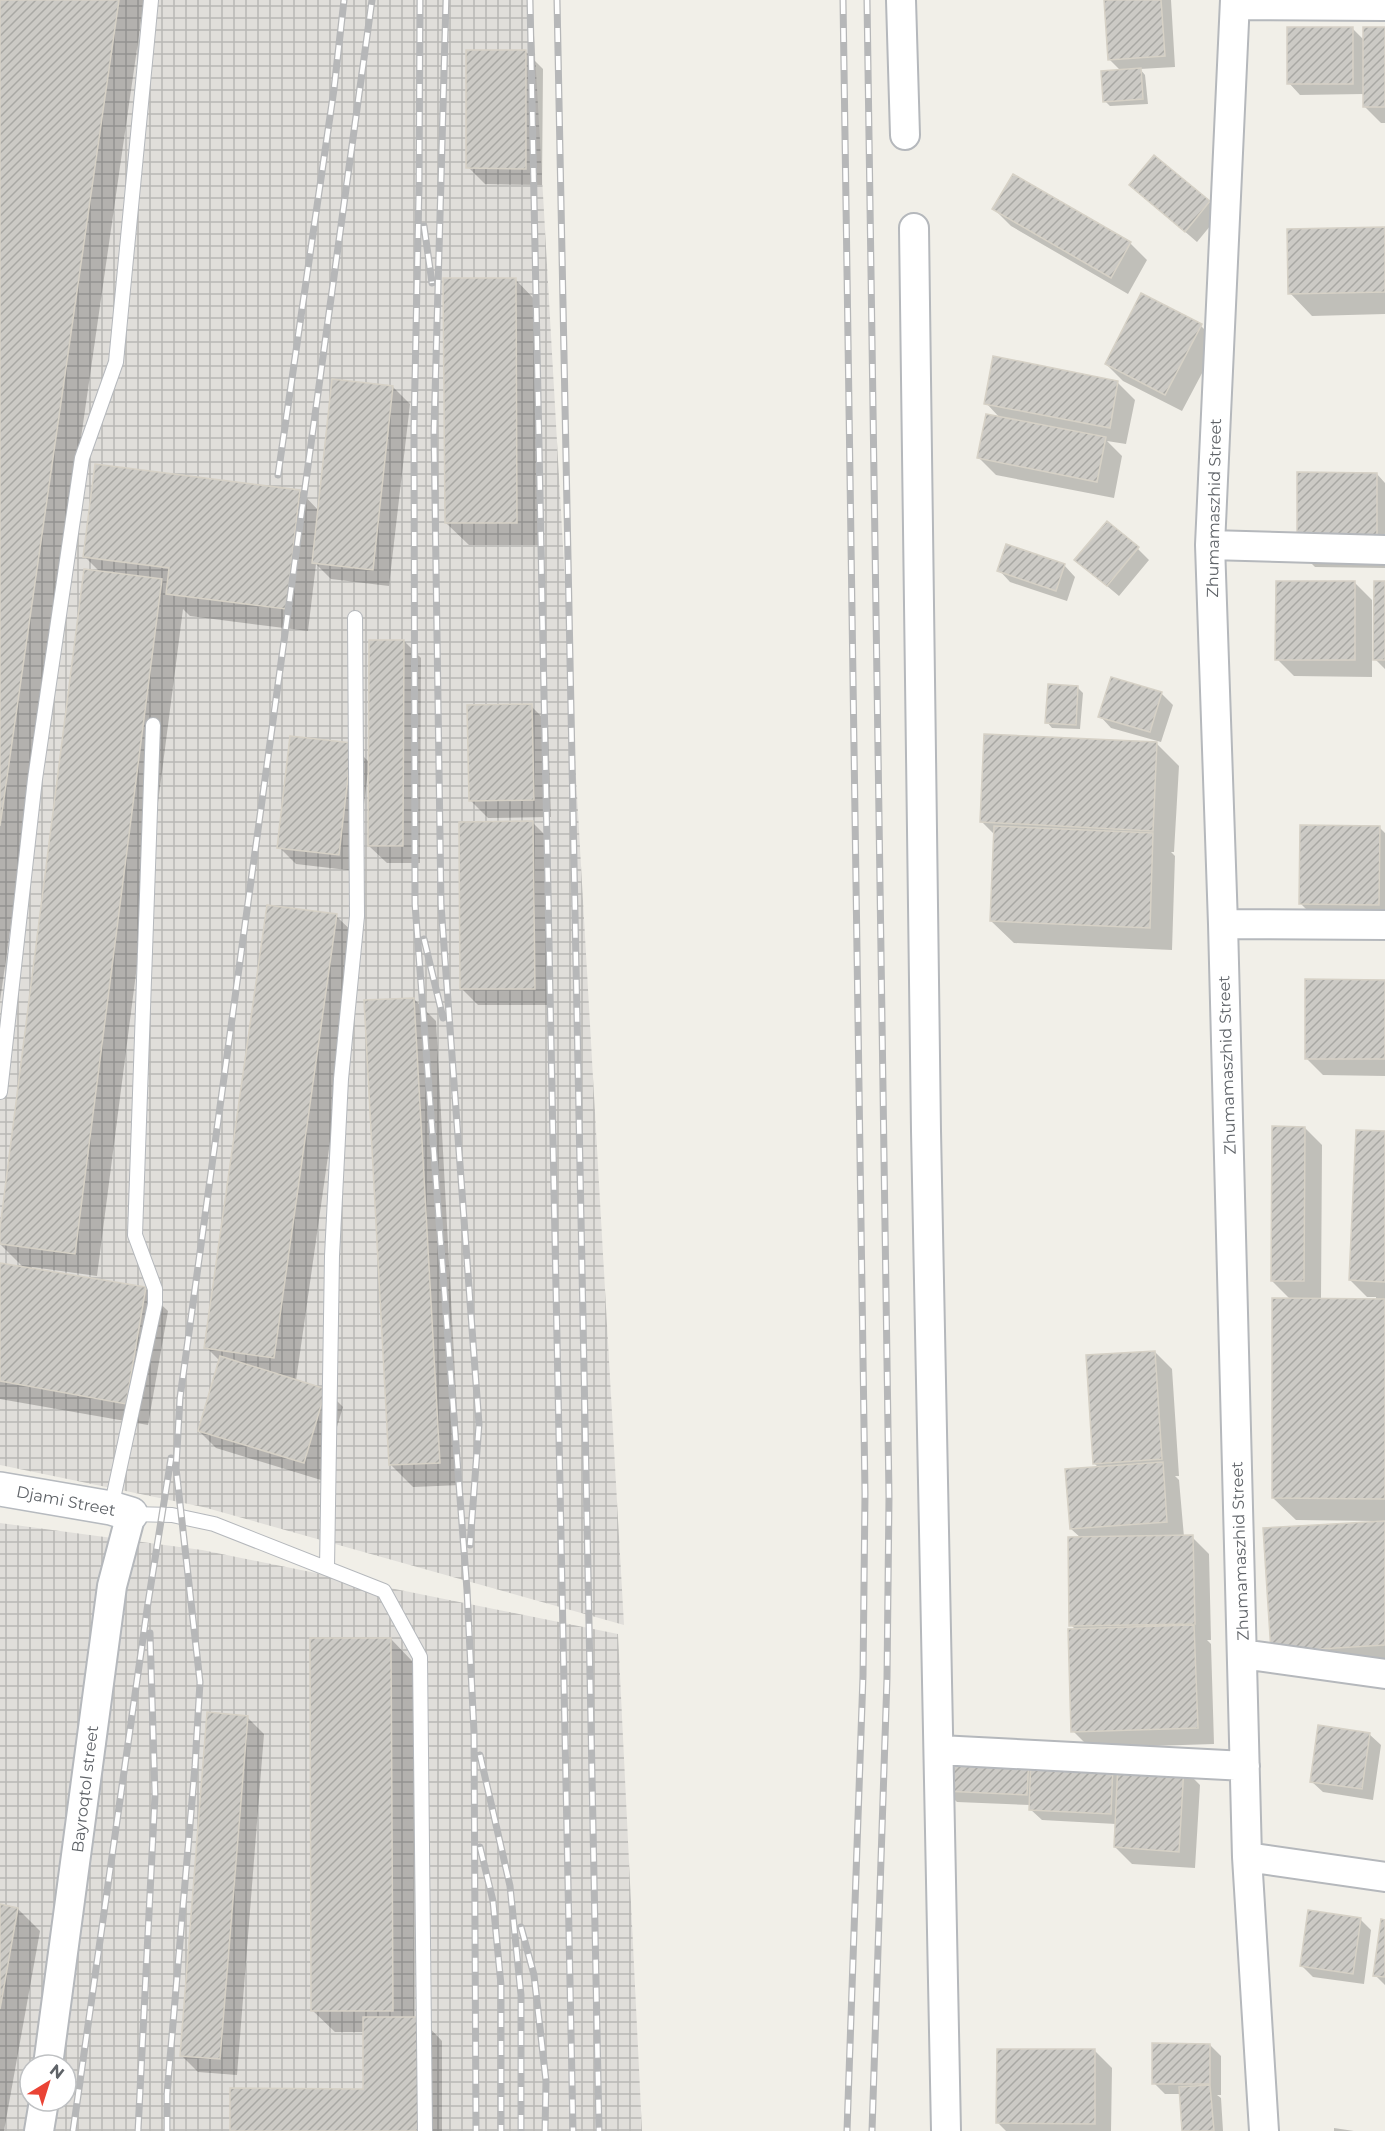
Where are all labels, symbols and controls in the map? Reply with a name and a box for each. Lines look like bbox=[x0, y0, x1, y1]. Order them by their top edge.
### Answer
street label: Zhumamaszhid Street bbox=[1203, 418, 1225, 598]
street label: Zhumamaszhid Street bbox=[1214, 975, 1240, 1155]
street label: Zhumamaszhid Street bbox=[1227, 1461, 1253, 1641]
street label: Djami Street bbox=[15, 1482, 118, 1520]
street label: Bayroqtol street bbox=[68, 1724, 102, 1854]
north arrow bbox=[18, 2053, 78, 2113]
text: N bbox=[46, 2060, 68, 2083]

